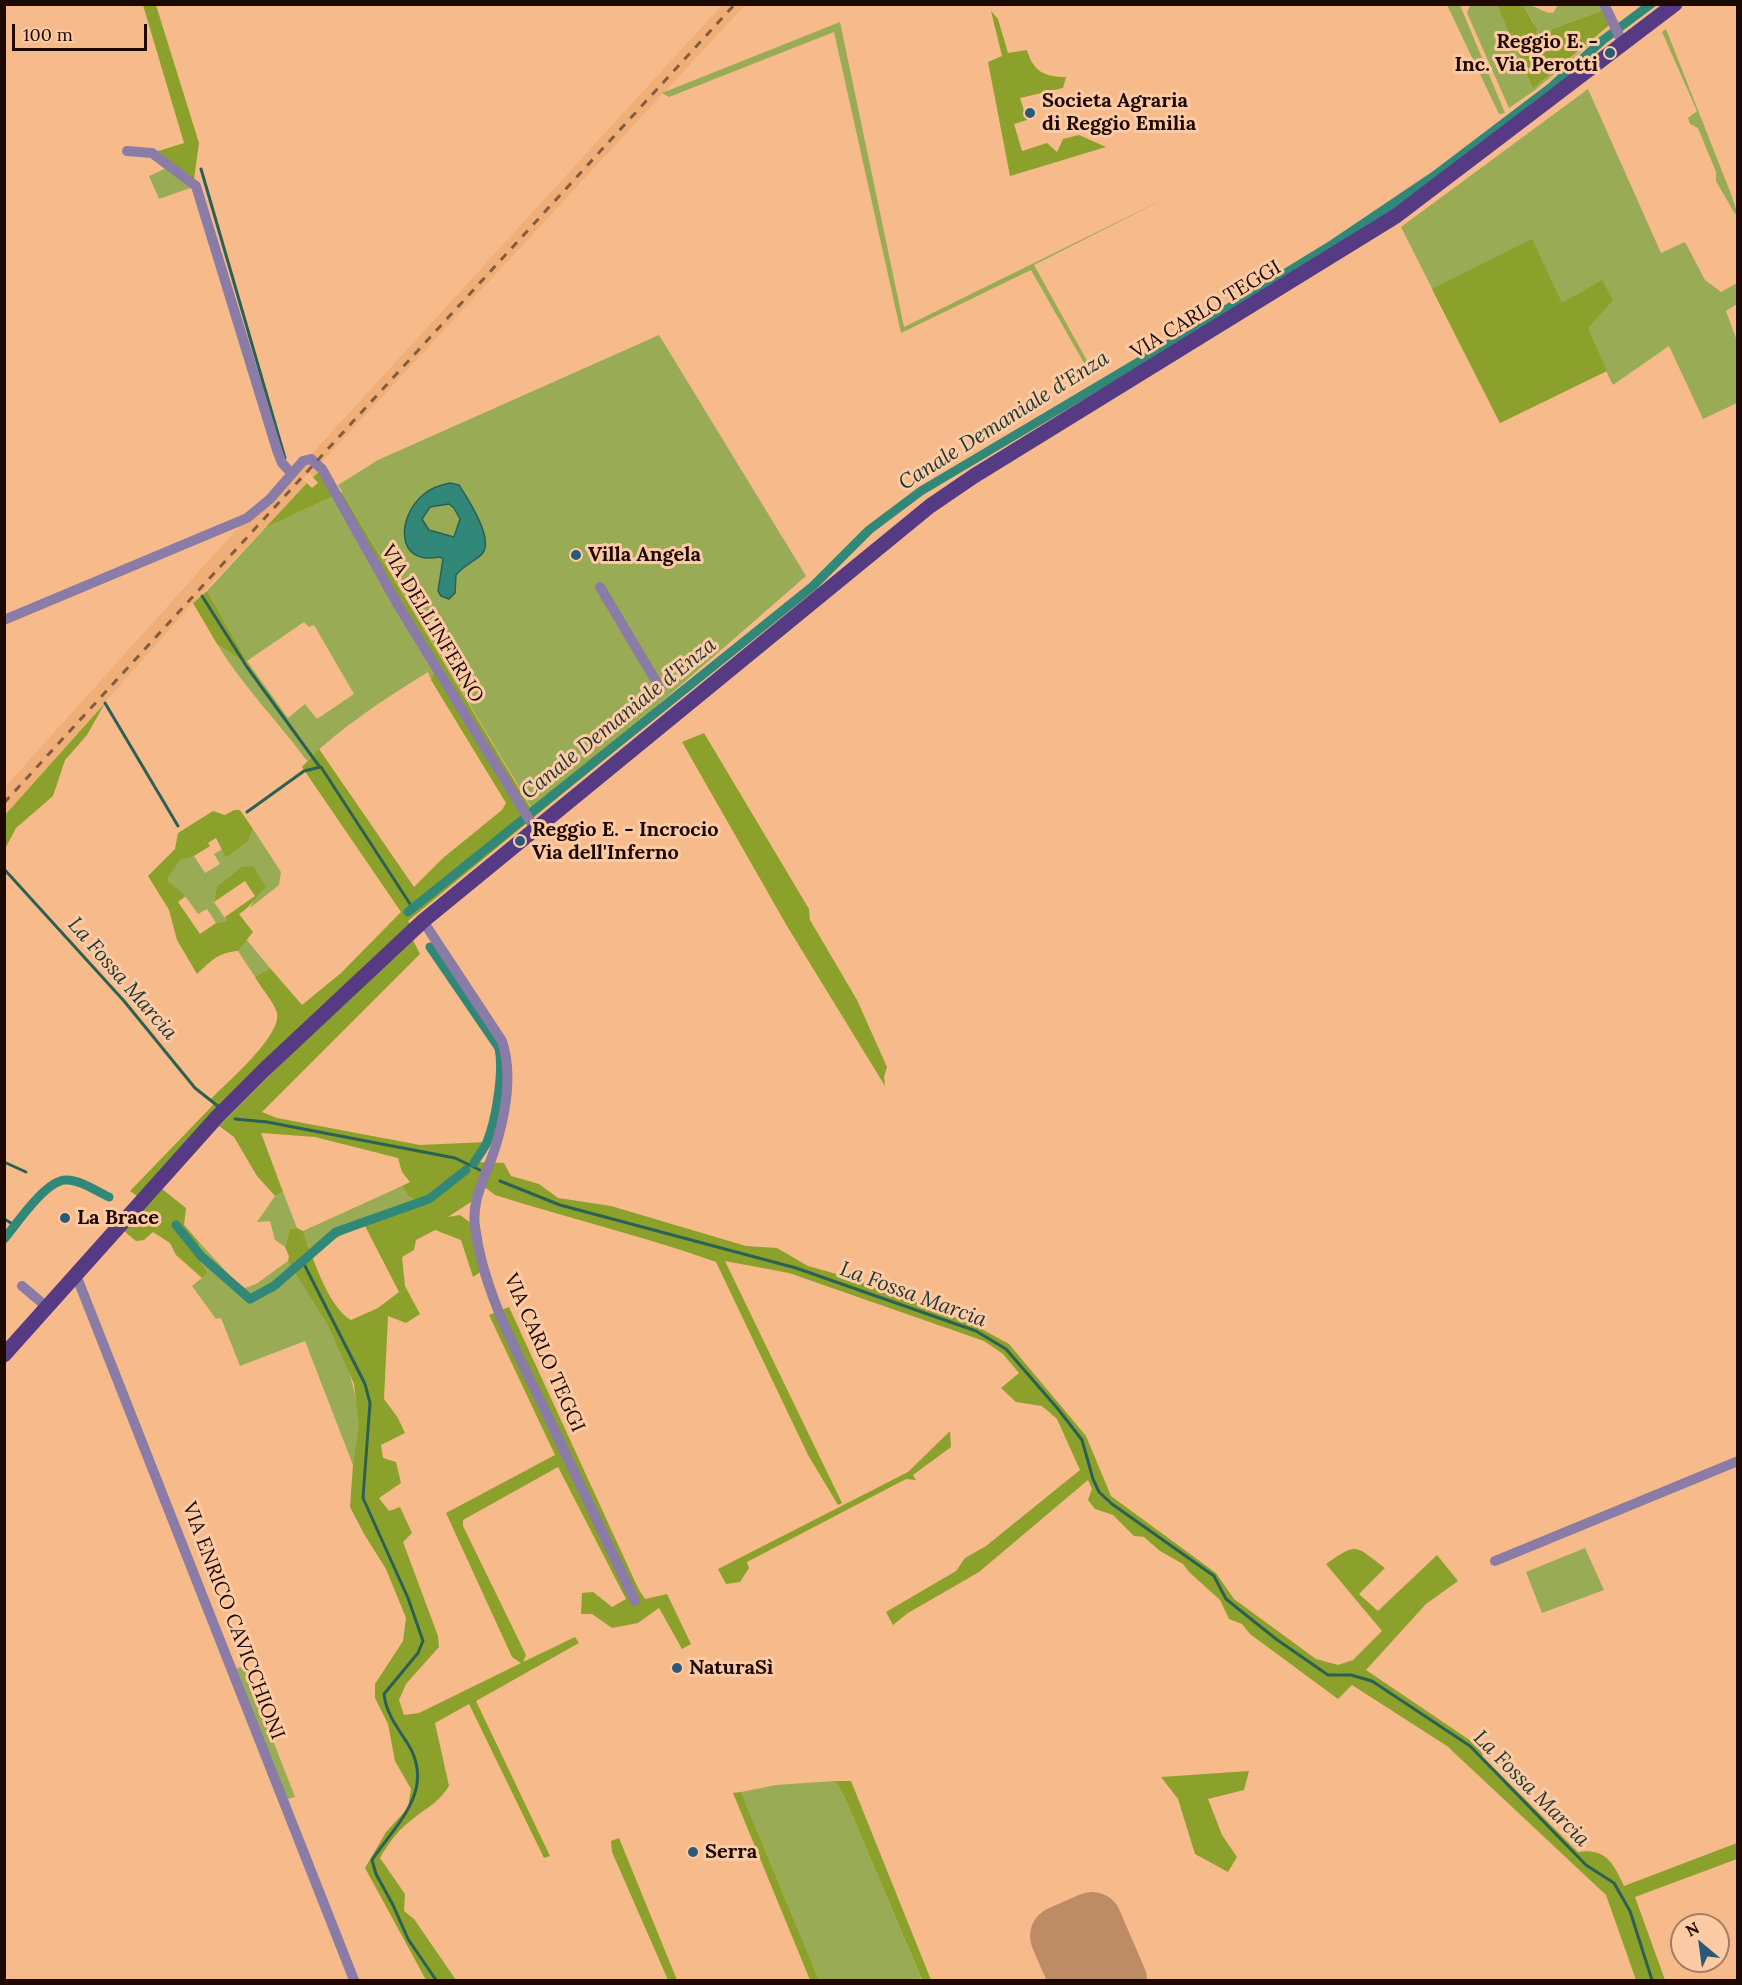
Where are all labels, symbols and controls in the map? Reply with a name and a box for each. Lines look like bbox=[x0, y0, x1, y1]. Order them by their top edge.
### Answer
scale bar bbox=[15, 12, 150, 50]
text: 100 m bbox=[23, 23, 73, 46]
place label: Reggio E. - Inc. Via Perotti bbox=[1455, 30, 1598, 77]
marker: Reggio E. - Inc. Via Perotti bbox=[1603, 46, 1617, 60]
place label: Societa Agraria di Reggio Emilia bbox=[1042, 89, 1196, 136]
marker: Societa Agraria di Reggio Emilia bbox=[1023, 106, 1037, 120]
street label: VIA CARLO TEGGI bbox=[1127, 256, 1285, 364]
water label: Canale Demaniale d'Enza bbox=[894, 346, 1114, 496]
street label: VIA DELL'INFERNO bbox=[376, 541, 488, 707]
place label: Villa Angela bbox=[588, 543, 701, 567]
marker: Villa Angela bbox=[569, 548, 583, 562]
water label: Canale Demaniale d'Enza bbox=[517, 633, 721, 805]
place label: Reggio E. - Incrocio Via dell'Inferno bbox=[532, 818, 719, 865]
marker: Reggio E. - Incrocio Via dell'Inferno bbox=[513, 834, 527, 848]
water label: La Fossa Marcia bbox=[62, 913, 182, 1045]
place label: La Brace bbox=[77, 1206, 159, 1230]
marker: La Brace bbox=[58, 1211, 72, 1225]
water label: La Fossa Marcia bbox=[836, 1257, 990, 1333]
street label: VIA CARLO TEGGI bbox=[498, 1270, 590, 1436]
street label: VIA ENRICO CAVICCHIONI bbox=[177, 1499, 289, 1743]
place label: NaturaSì bbox=[689, 1656, 773, 1680]
marker: NaturaSì bbox=[670, 1661, 684, 1675]
water label: La Fossa Marcia bbox=[1468, 1726, 1594, 1852]
place label: Serra bbox=[705, 1840, 757, 1864]
marker: Serra bbox=[686, 1845, 700, 1859]
north arrow bbox=[1670, 1913, 1730, 1973]
text: N bbox=[1682, 1917, 1703, 1941]

